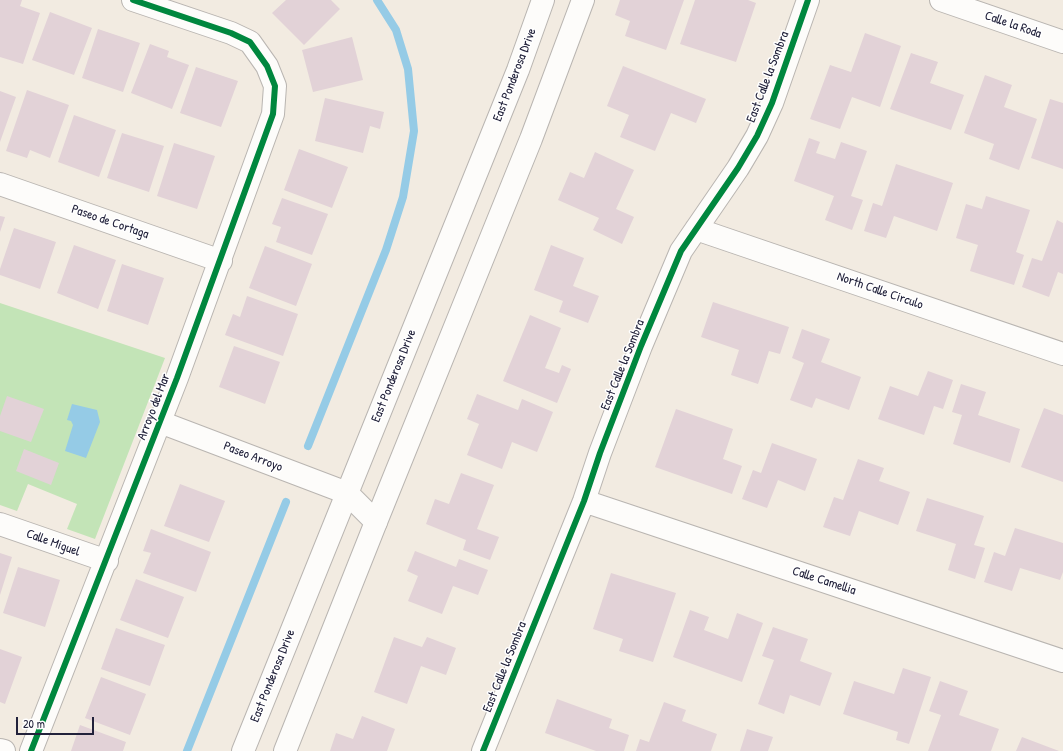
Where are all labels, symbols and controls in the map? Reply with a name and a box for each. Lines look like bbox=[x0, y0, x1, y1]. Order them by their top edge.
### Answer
street label: Calle la Roda bbox=[983, 8, 1043, 42]
street label: East Ponderosa Drive bbox=[490, 26, 540, 124]
street label: East Calle la Sombra bbox=[743, 29, 793, 125]
street label: Paseo de Cortaga bbox=[69, 201, 151, 243]
street label: North Calle Circulo bbox=[835, 269, 925, 313]
street label: East Calle la Sombra bbox=[598, 317, 648, 413]
street label: East Ponderosa Drive bbox=[368, 327, 420, 425]
street label: Arroyo del Mar bbox=[134, 372, 174, 442]
street label: Paseo Arroyo bbox=[221, 439, 285, 475]
street label: Calle Miguel bbox=[24, 526, 82, 560]
street label: Calle Camellia bbox=[790, 563, 858, 599]
street label: East Calle la Sombra bbox=[480, 619, 530, 715]
street label: East Ponderosa Drive bbox=[247, 627, 299, 725]
scale bar bbox=[18, 709, 96, 735]
text: 20 m bbox=[23, 715, 45, 732]

